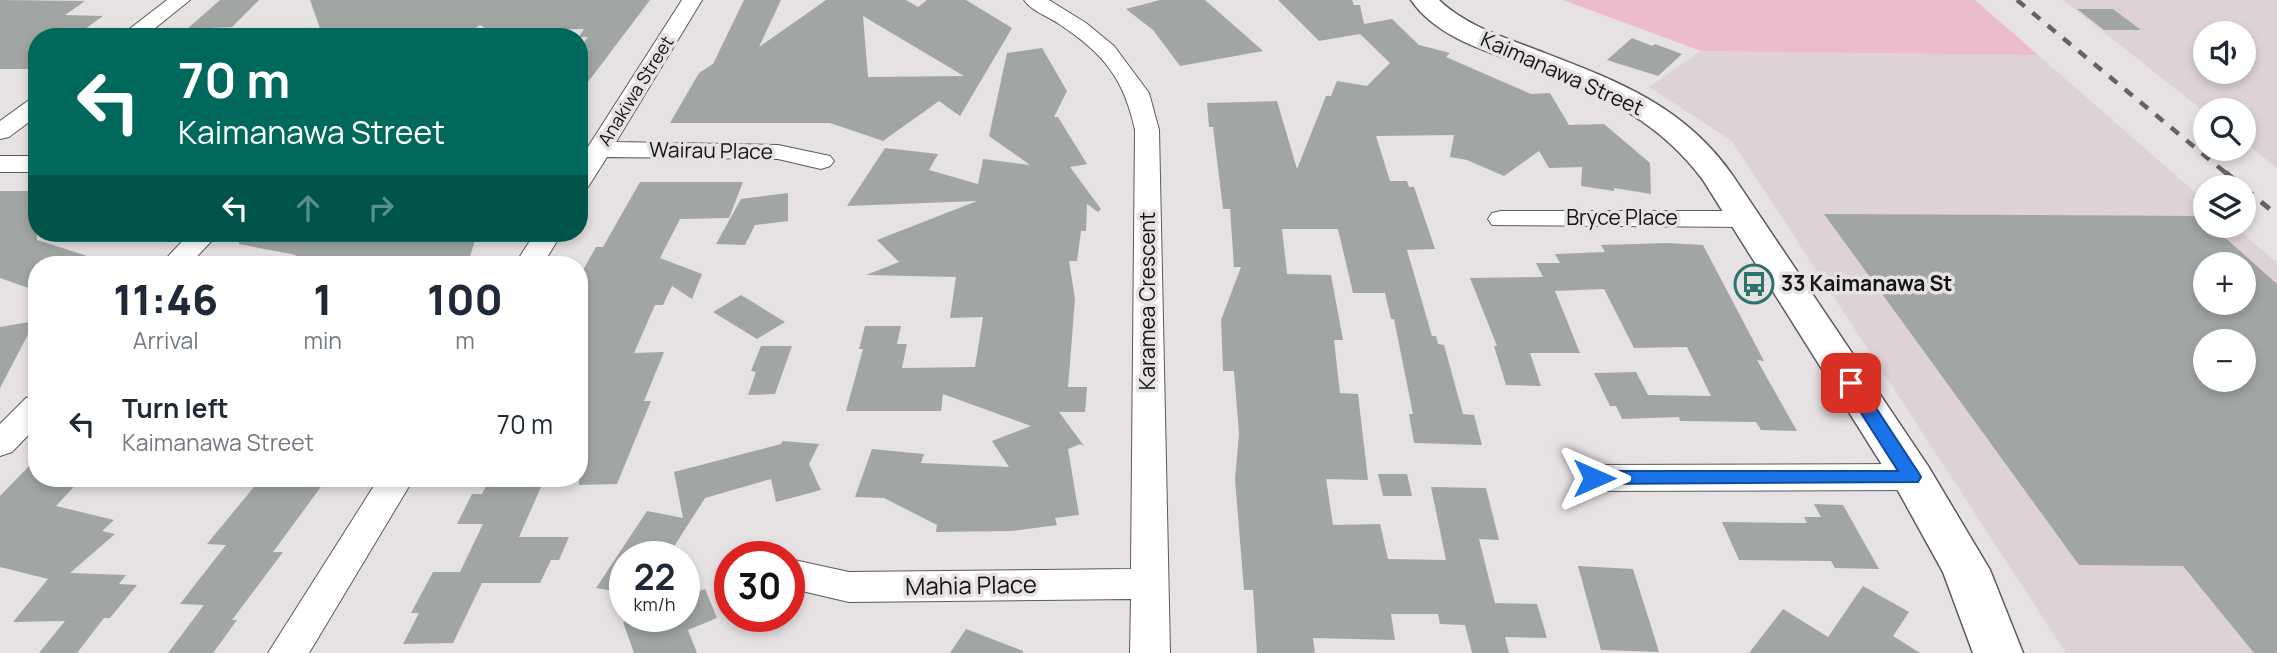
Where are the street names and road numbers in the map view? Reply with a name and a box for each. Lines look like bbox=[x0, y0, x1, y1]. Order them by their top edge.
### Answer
street label: Kaimanawa Street bbox=[1477, 25, 1648, 122]
street label: Anakiwa Street bbox=[592, 31, 678, 150]
street label: Wairau Place bbox=[649, 135, 773, 165]
street label: Bryce Place bbox=[1566, 203, 1678, 231]
street label: Karamea Crescent bbox=[1133, 212, 1161, 390]
street label: Mahia Place bbox=[905, 567, 1037, 602]

